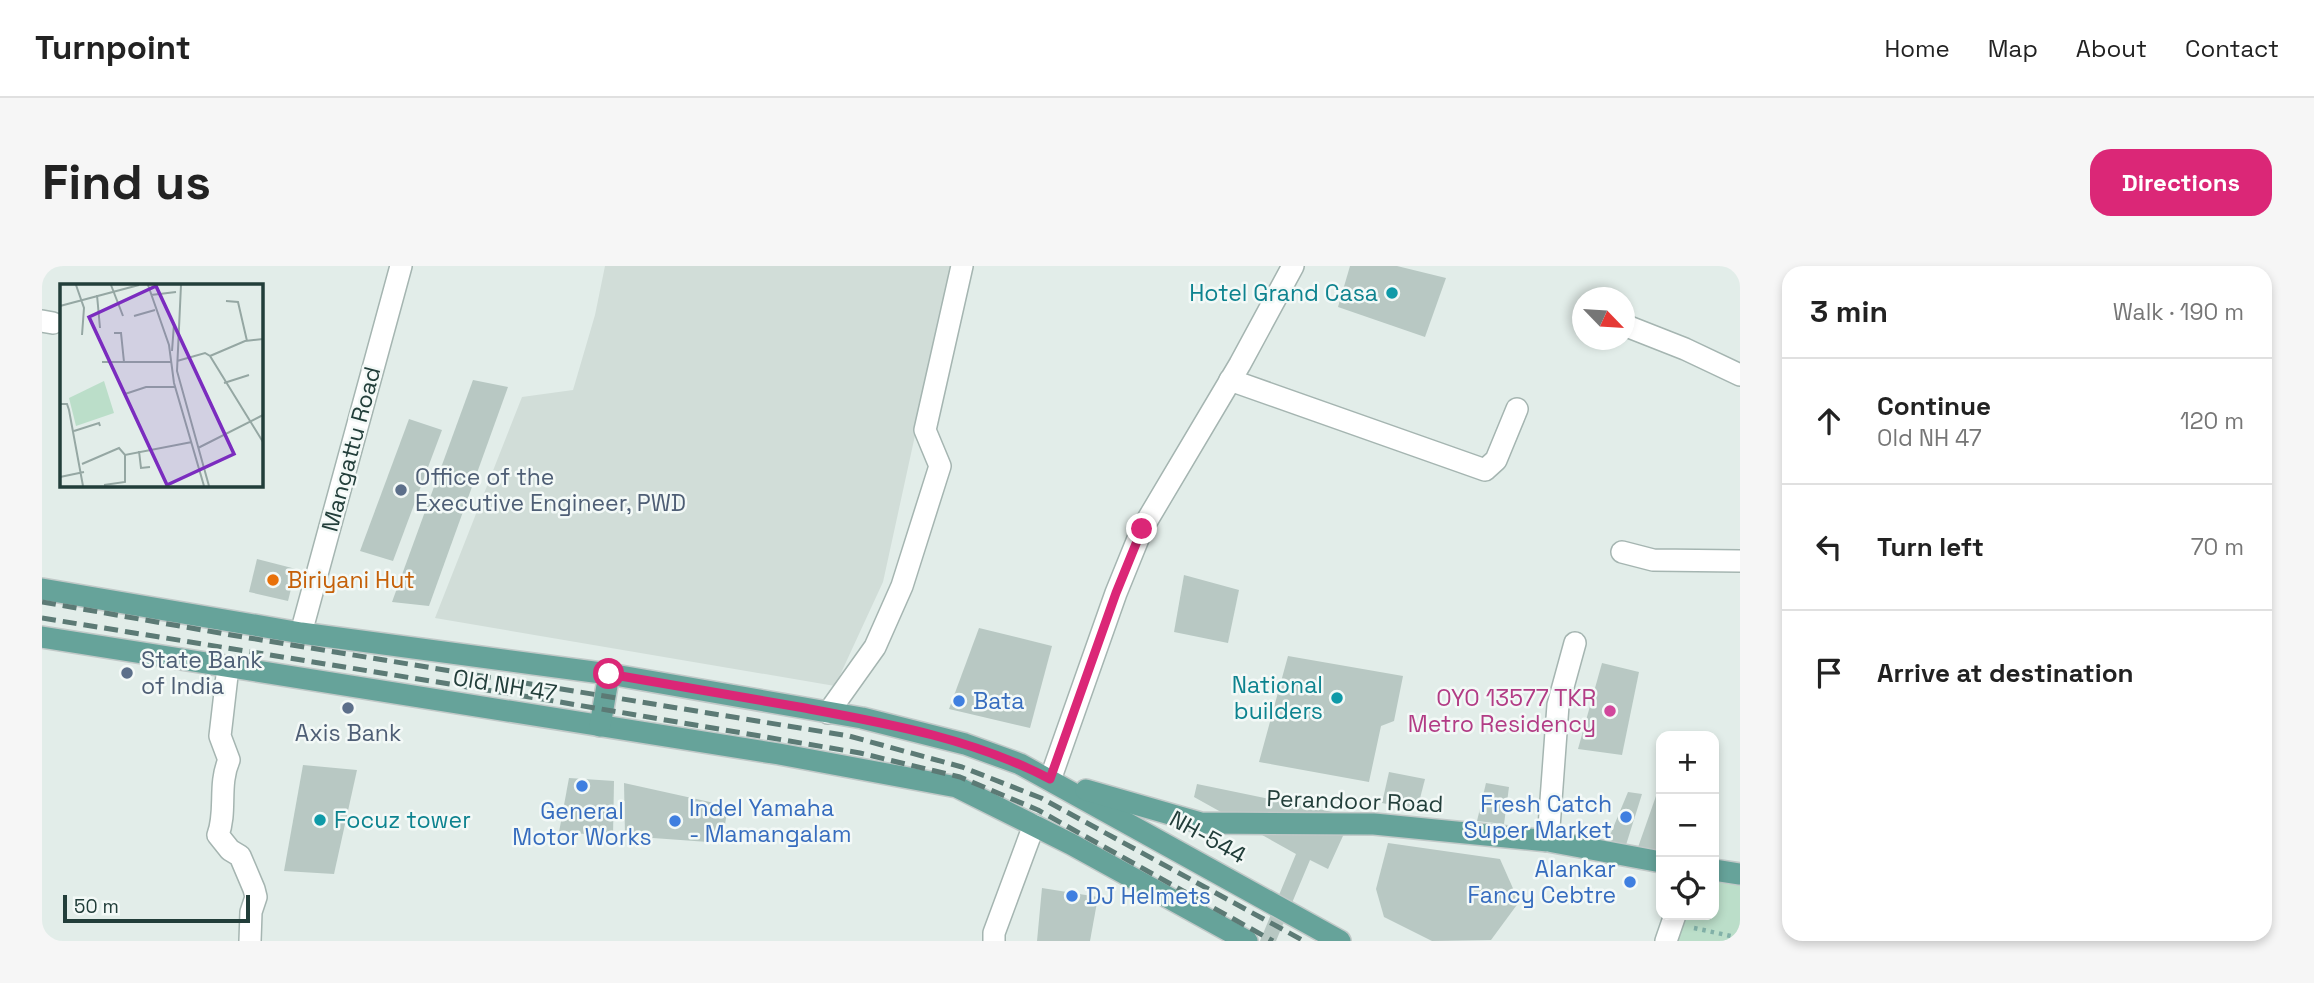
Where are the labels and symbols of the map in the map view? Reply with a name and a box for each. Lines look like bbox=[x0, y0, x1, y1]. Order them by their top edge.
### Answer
place label: Hotel Grand Casa bbox=[1189, 278, 1378, 308]
inset map bbox=[60, 284, 262, 486]
marker: Hotel Grand Casa bbox=[1384, 285, 1400, 301]
north arrow bbox=[1572, 287, 1635, 350]
street label: Mangattu Road bbox=[315, 363, 387, 535]
place label: Office of the Executive Engineer, PWD bbox=[415, 462, 686, 518]
marker: Office of the Executive Engineer, PWD bbox=[393, 482, 409, 498]
route end bbox=[1126, 513, 1157, 544]
place label: Biriyani Hut bbox=[287, 565, 415, 595]
marker: Biriyani Hut bbox=[265, 572, 281, 588]
place label: State Bank of India bbox=[141, 645, 263, 701]
route start bbox=[593, 658, 624, 689]
street label: Old NH 47 bbox=[451, 662, 559, 708]
marker: State Bank of India bbox=[119, 665, 135, 681]
place label: National builders bbox=[1232, 670, 1323, 726]
place label: OYO 13577 TKR Metro Residency bbox=[1408, 683, 1596, 739]
place label: Bata bbox=[973, 686, 1024, 716]
marker: National builders bbox=[1329, 690, 1345, 706]
marker: Bata bbox=[951, 693, 967, 709]
marker: Axis Bank bbox=[340, 700, 356, 716]
marker: OYO 13577 TKR Metro Residency bbox=[1602, 703, 1618, 719]
place label: Axis Bank bbox=[295, 718, 401, 748]
marker: General Motor Works bbox=[574, 778, 590, 794]
street label: Perandoor Road bbox=[1266, 783, 1444, 819]
place label: Fresh Catch Super Market bbox=[1464, 789, 1612, 845]
place label: Indel Yamaha - Mamangalam bbox=[689, 793, 852, 849]
place label: General Motor Works bbox=[512, 796, 652, 852]
street label: NH-544 bbox=[1164, 804, 1252, 870]
place label: Focuz tower bbox=[334, 805, 471, 835]
marker: Fresh Catch Super Market bbox=[1618, 809, 1634, 825]
marker: Focuz tower bbox=[312, 812, 328, 828]
marker: Indel Yamaha - Mamangalam bbox=[667, 813, 683, 829]
place label: Alankar Fancy Cebtre bbox=[1467, 854, 1616, 910]
marker: Alankar Fancy Cebtre bbox=[1622, 874, 1638, 890]
place label: DJ Helmets bbox=[1086, 881, 1211, 911]
marker: DJ Helmets bbox=[1064, 888, 1080, 904]
scale bar bbox=[63, 892, 250, 924]

